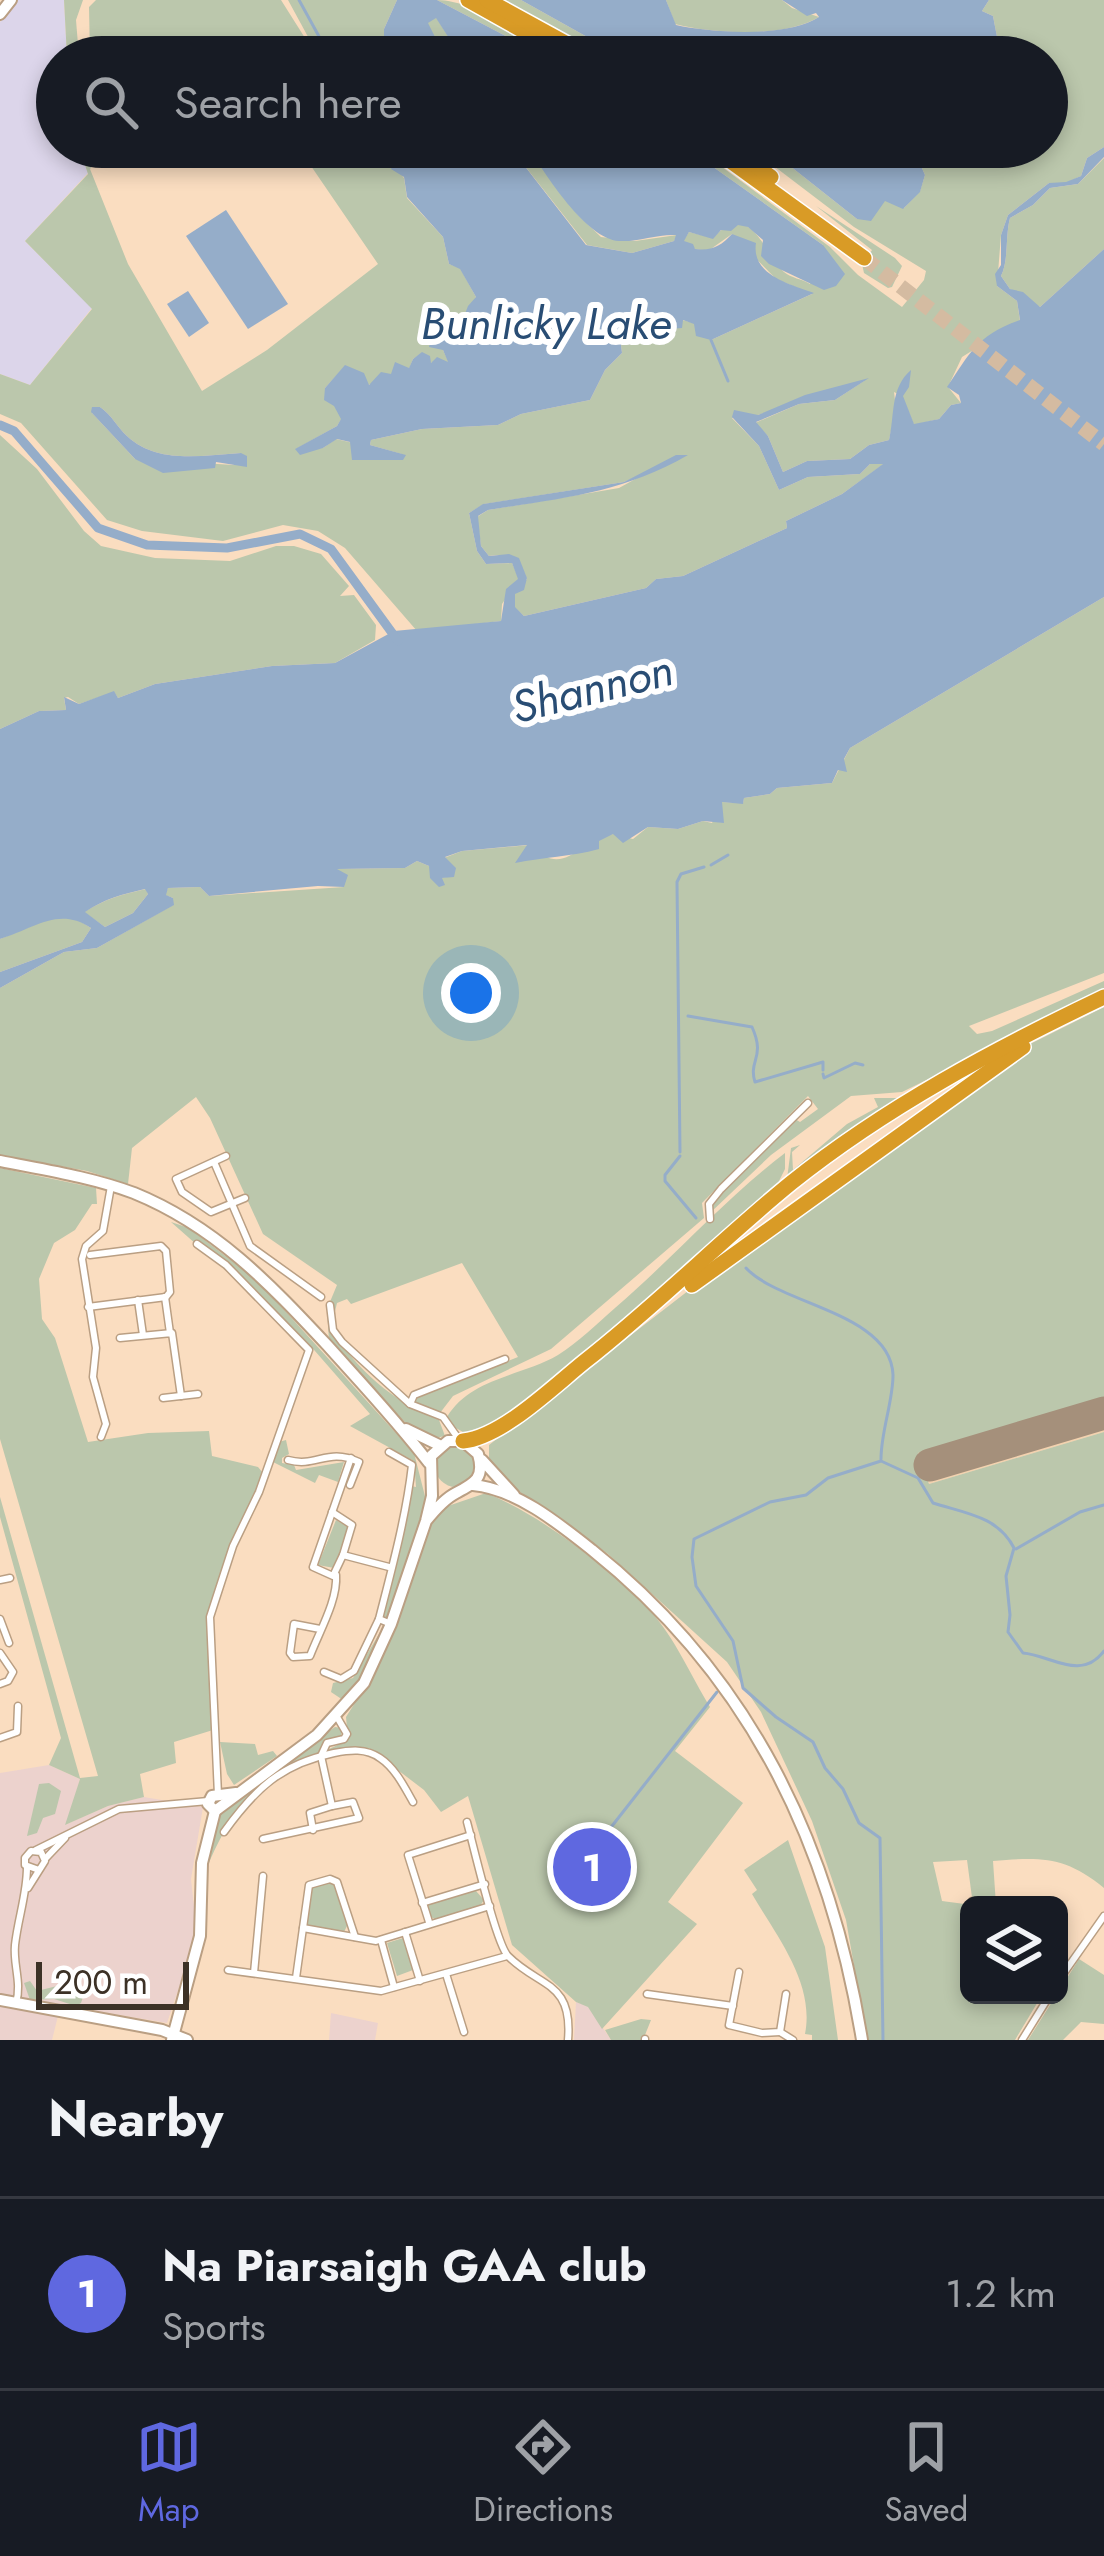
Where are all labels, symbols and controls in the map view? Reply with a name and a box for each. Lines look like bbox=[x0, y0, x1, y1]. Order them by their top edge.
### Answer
search box bbox=[36, 36, 1068, 168]
icon: search bbox=[78, 69, 144, 135]
text: Search here bbox=[174, 70, 402, 135]
water label: Bunlicky Lake bbox=[421, 291, 672, 356]
water label: Shannon bbox=[505, 637, 680, 740]
your location bbox=[441, 963, 501, 1023]
pin: 1 bbox=[553, 1822, 631, 1912]
map controls bbox=[960, 1896, 1068, 2004]
button: layers bbox=[960, 1896, 1068, 2004]
scale bar bbox=[36, 1956, 189, 2009]
text: 200 m bbox=[54, 1959, 148, 2006]
text: Nearby bbox=[48, 2081, 223, 2155]
text: Na Piarsaigh GAA club bbox=[162, 2233, 647, 2298]
text: 1 bbox=[77, 2265, 97, 2322]
text: 1.2 km bbox=[945, 2265, 1056, 2322]
text: Sports bbox=[162, 2298, 265, 2355]
tab: Map bbox=[136, 2414, 202, 2533]
tab: Directions bbox=[473, 2414, 613, 2533]
tab: Saved bbox=[885, 2414, 968, 2533]

